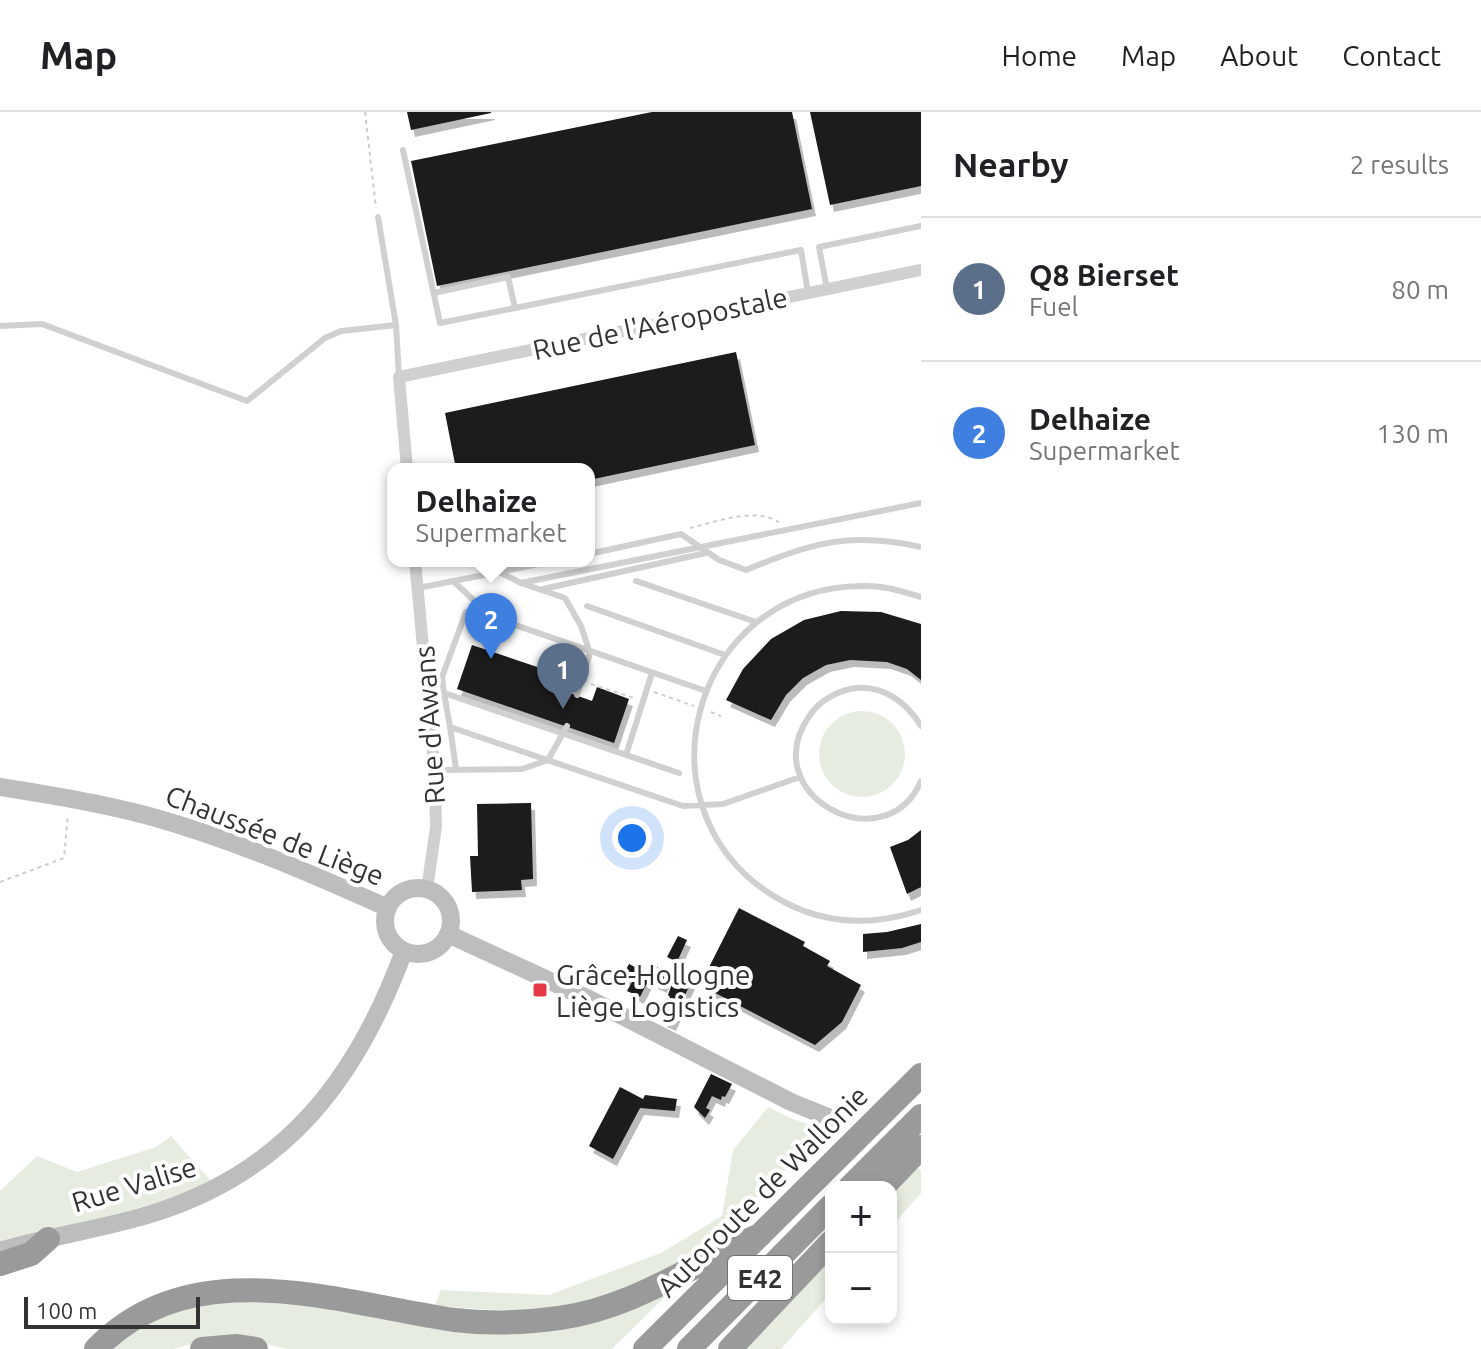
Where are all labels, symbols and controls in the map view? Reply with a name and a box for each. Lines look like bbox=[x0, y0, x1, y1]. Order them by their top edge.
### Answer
text: Map bbox=[40, 34, 117, 76]
text: Home bbox=[1002, 40, 1077, 71]
text: Map bbox=[1121, 40, 1176, 71]
text: About bbox=[1220, 40, 1298, 71]
text: Contact bbox=[1342, 40, 1441, 71]
text: Nearby bbox=[953, 145, 1068, 183]
text: 2 results bbox=[1350, 150, 1449, 179]
text: Q8 Bierset bbox=[1029, 258, 1179, 292]
text: 1 bbox=[972, 275, 986, 304]
text: 80 m bbox=[1391, 275, 1449, 304]
street label: Rue de l'Aéropostale bbox=[530, 281, 790, 365]
text: Fuel bbox=[1029, 292, 1078, 321]
text: Delhaize bbox=[1029, 402, 1151, 436]
text: 2 bbox=[972, 419, 986, 448]
text: 130 m bbox=[1377, 419, 1449, 448]
text: Supermarket bbox=[1029, 436, 1180, 465]
popup bbox=[387, 463, 595, 567]
text: Delhaize bbox=[416, 484, 538, 518]
text: Supermarket bbox=[416, 518, 566, 547]
pin: 2 bbox=[465, 593, 517, 659]
pin: 1 bbox=[537, 643, 589, 709]
street label: Rue d'Awans bbox=[408, 645, 450, 805]
street label: Chaussée de Liège bbox=[161, 779, 389, 891]
your location bbox=[612, 818, 652, 858]
place label: Grâce-Hollogne Liège Logistics bbox=[556, 959, 751, 1022]
marker: Grâce-Hollogne Liège Logistics bbox=[531, 981, 549, 999]
street label: Autoroute de Wallonie bbox=[650, 1079, 874, 1303]
street label: Rue Valise bbox=[68, 1150, 200, 1218]
map controls bbox=[825, 1181, 897, 1325]
button: + bbox=[825, 1181, 897, 1253]
button: − bbox=[825, 1253, 897, 1325]
road number: E42 bbox=[728, 1256, 792, 1300]
scale bar bbox=[24, 1293, 200, 1329]
text: 100 m bbox=[36, 1298, 97, 1323]

